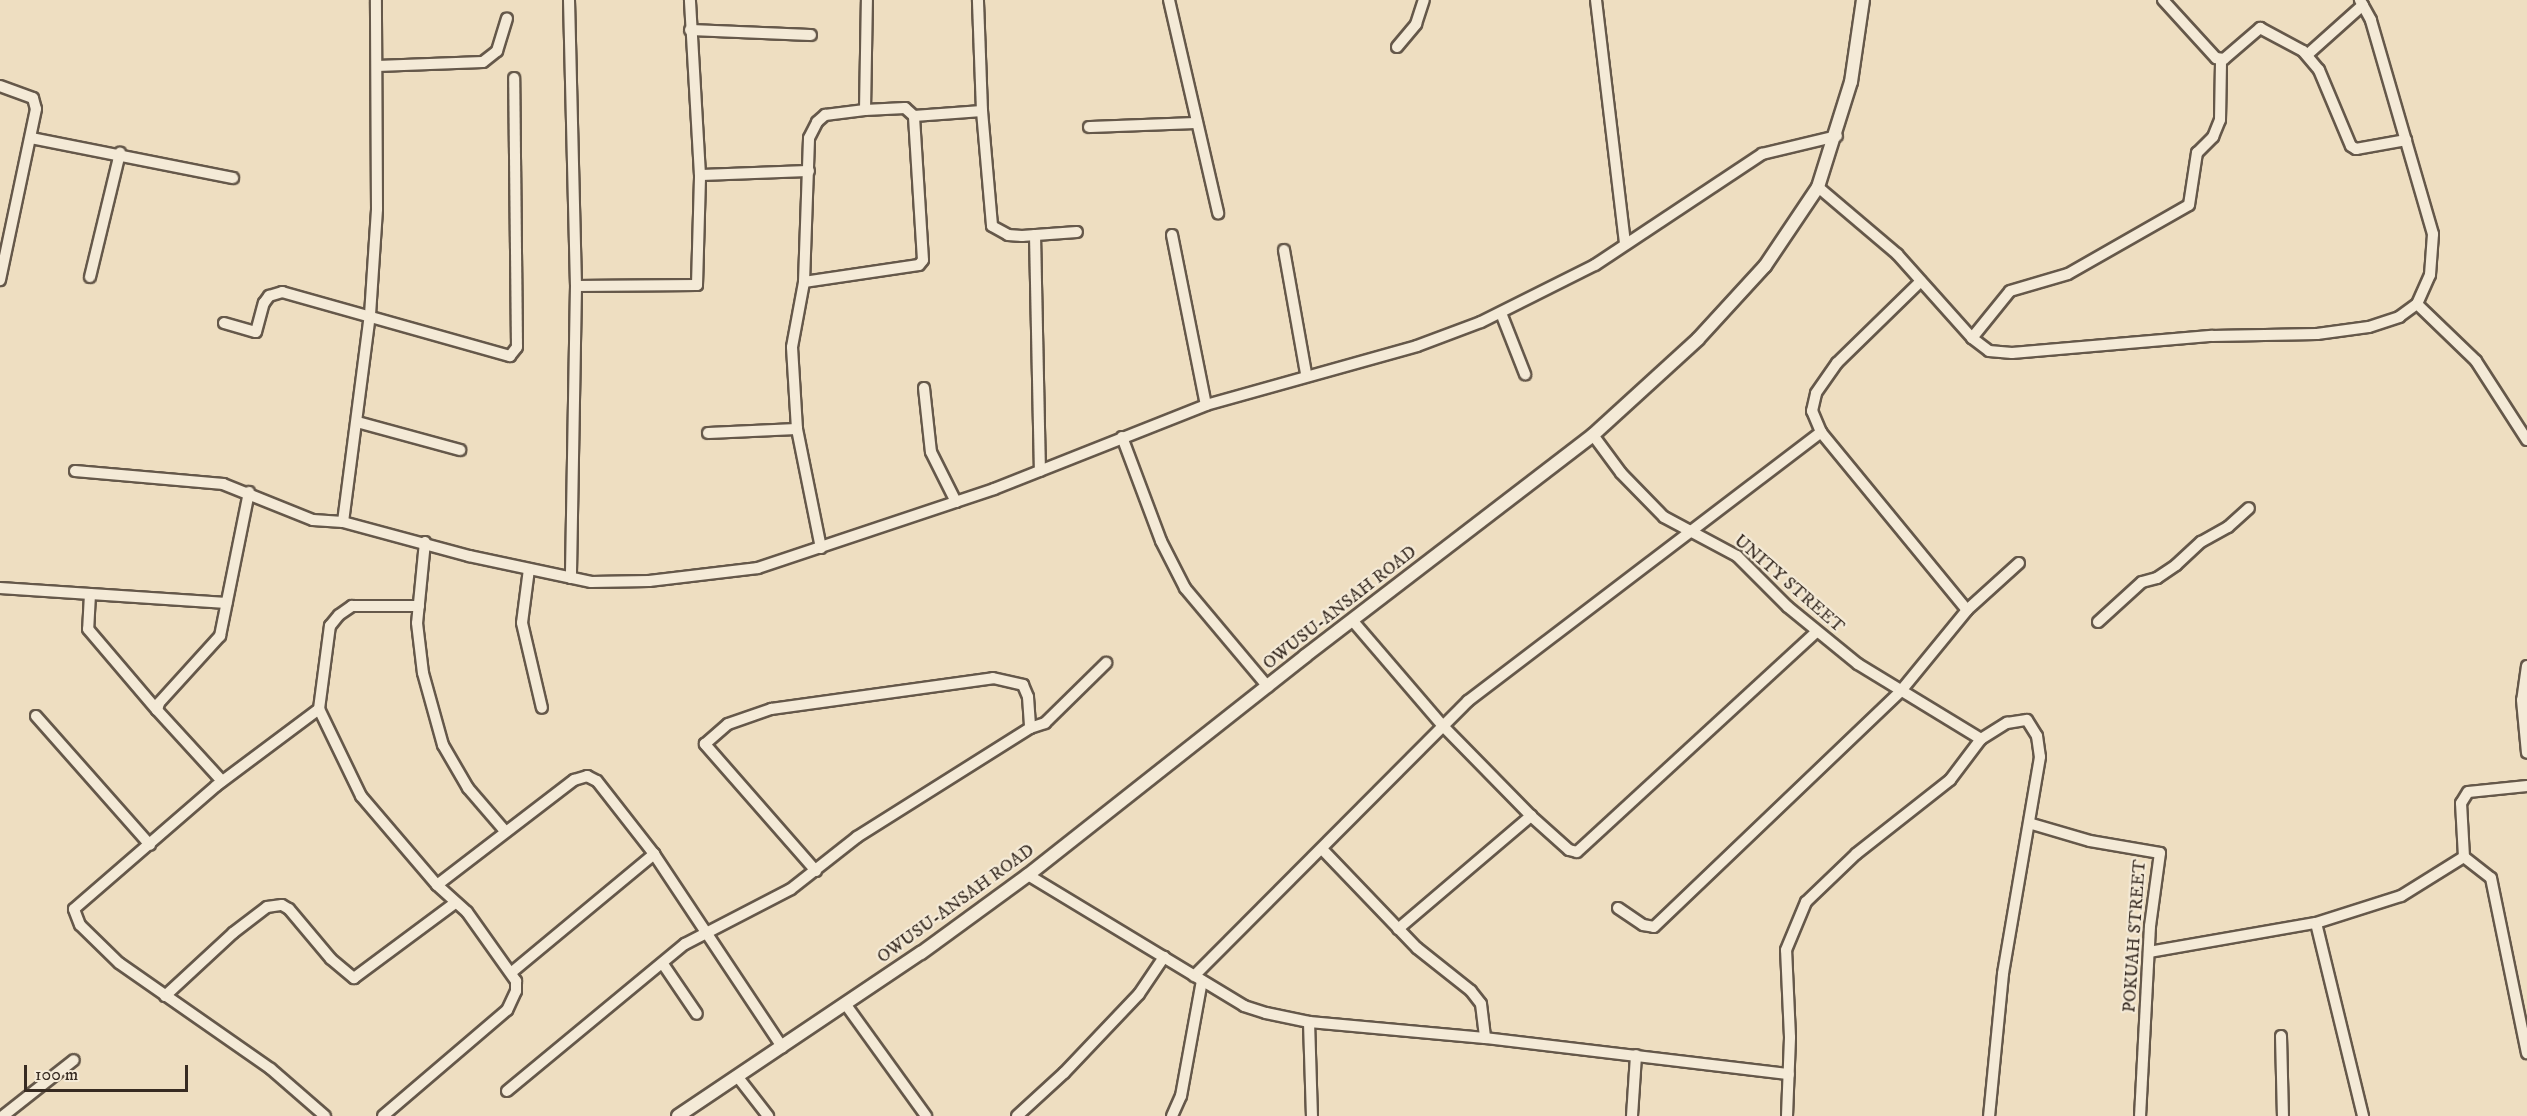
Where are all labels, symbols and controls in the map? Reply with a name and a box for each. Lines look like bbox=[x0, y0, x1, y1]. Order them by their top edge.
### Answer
street label: UNITY STREET bbox=[1729, 530, 1849, 638]
street label: OWUSU-ANSAH ROAD bbox=[1259, 541, 1421, 675]
street label: OWUSU-ANSAH ROAD bbox=[873, 840, 1039, 968]
street label: POKUAH STREET bbox=[2119, 859, 2151, 1013]
scale bar bbox=[27, 1053, 190, 1091]
text: 100 m bbox=[35, 1064, 78, 1086]

